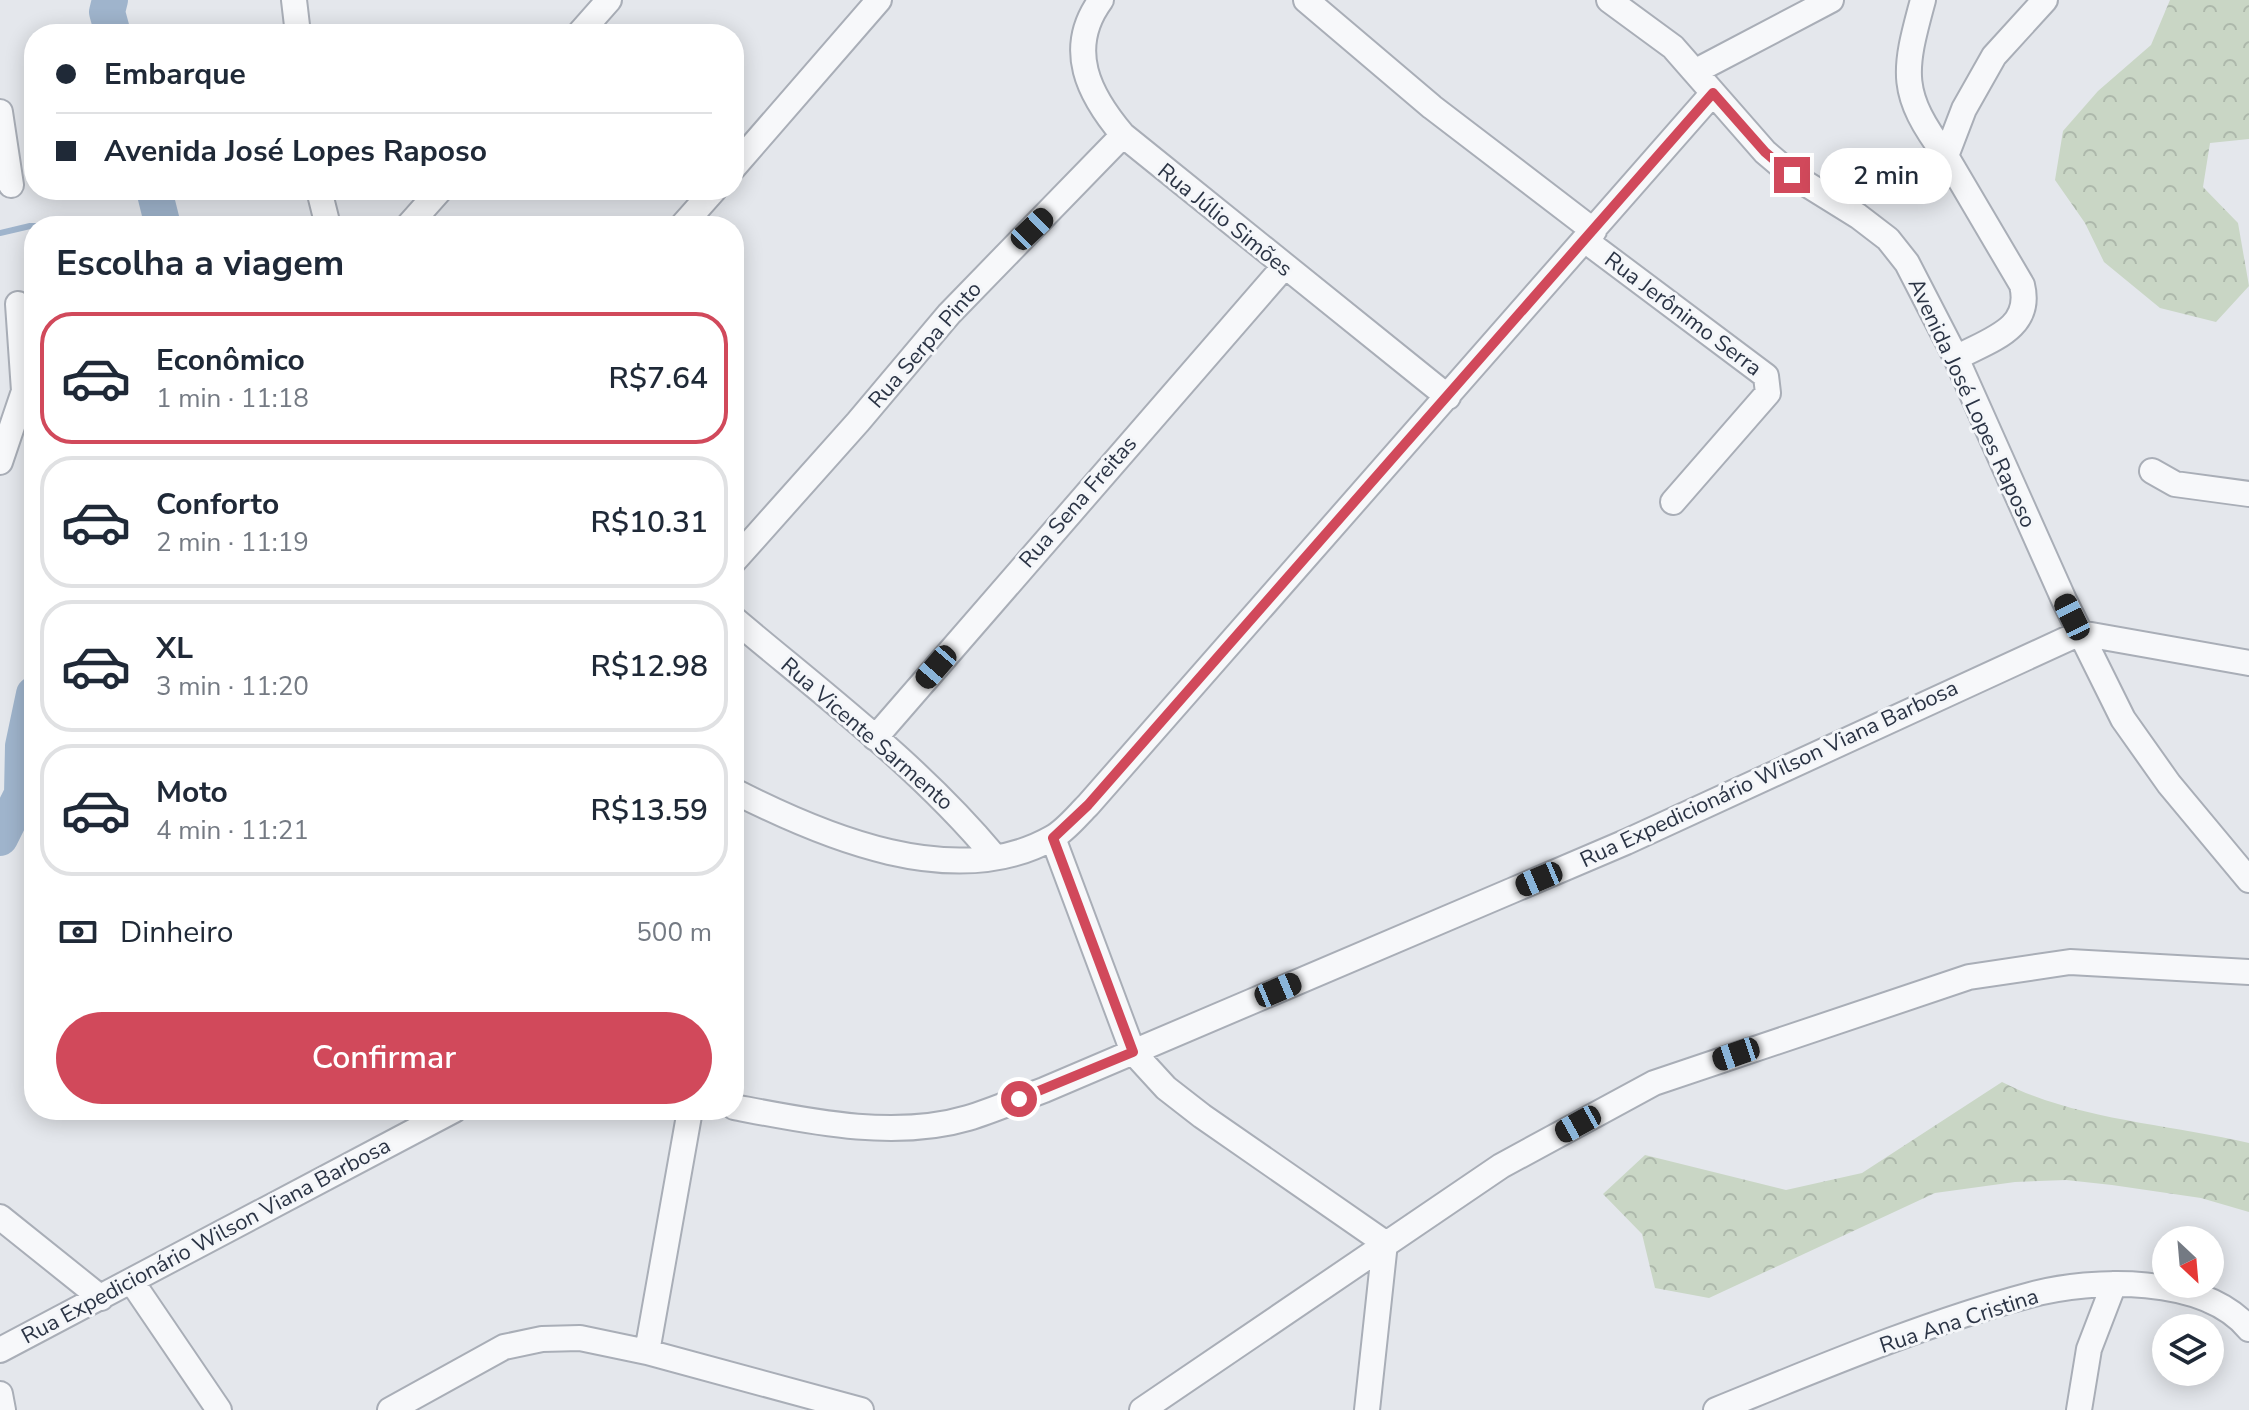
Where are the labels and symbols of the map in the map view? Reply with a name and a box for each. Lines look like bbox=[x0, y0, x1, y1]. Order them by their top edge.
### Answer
callout: 2 min bbox=[1820, 147, 1952, 203]
street label: Rua Júlio Simões bbox=[1151, 156, 1299, 284]
route end bbox=[1774, 157, 1810, 193]
car bbox=[1006, 204, 1058, 254]
street label: Rua Jerônimo Serra bbox=[1598, 245, 1768, 383]
street label: Avenida José Lopes Raposo bbox=[1901, 273, 2043, 533]
street label: Rua Serpa Pinto bbox=[862, 275, 988, 415]
street label: Rua Sena Freitas bbox=[1012, 430, 1144, 574]
car bbox=[2051, 590, 2093, 644]
car bbox=[911, 641, 961, 693]
street label: Rua Vicente Sarmento bbox=[774, 651, 960, 817]
street label: Rua Expedicionário Wilson Viana Barbosa bbox=[1575, 673, 1963, 875]
car bbox=[1512, 859, 1566, 899]
car bbox=[1251, 970, 1305, 1010]
car bbox=[1709, 1035, 1763, 1073]
route start bbox=[1001, 1081, 1037, 1117]
car bbox=[1551, 1102, 1605, 1146]
street label: Rua Expedicionário Wilson Viana Barbosa bbox=[16, 1131, 396, 1351]
north arrow bbox=[2152, 1226, 2224, 1298]
street label: Rua Ana Cristina bbox=[1876, 1281, 2042, 1361]

